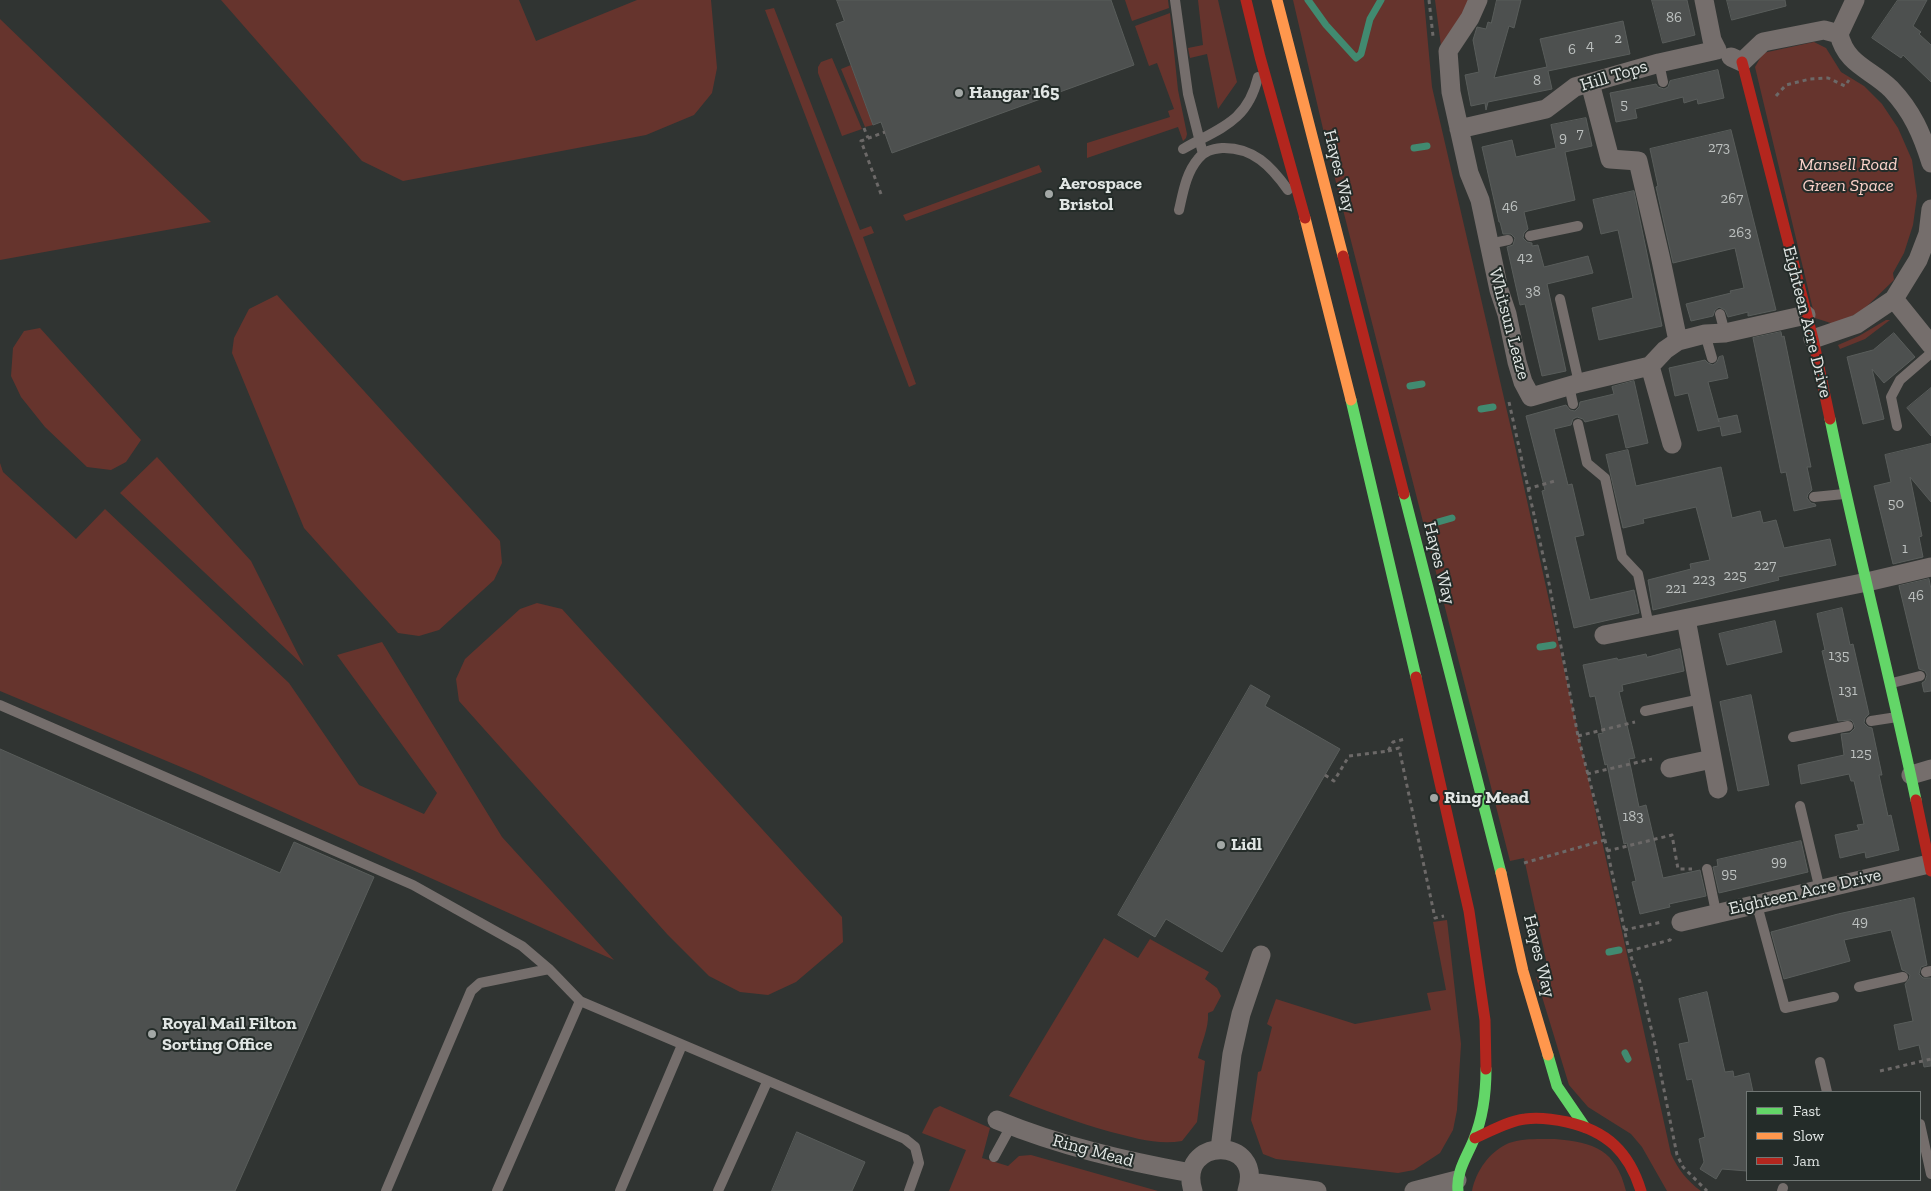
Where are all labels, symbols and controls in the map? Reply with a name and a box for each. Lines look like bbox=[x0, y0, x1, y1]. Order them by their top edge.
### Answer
house number: 86 bbox=[1666, 9, 1682, 27]
house number: 2 bbox=[1614, 30, 1622, 48]
house number: 4 bbox=[1586, 37, 1594, 55]
house number: 6 bbox=[1568, 41, 1576, 59]
street label: Hill Tops bbox=[1578, 56, 1650, 96]
house number: 8 bbox=[1533, 72, 1541, 90]
place label: Hangar 165 bbox=[969, 82, 1059, 104]
marker: Hangar 165 bbox=[953, 87, 965, 99]
house number: 5 bbox=[1620, 96, 1628, 114]
house number: 7 bbox=[1576, 125, 1584, 143]
street label: Hayes Way bbox=[1318, 127, 1360, 215]
house number: 9 bbox=[1559, 129, 1567, 147]
house number: 273 bbox=[1708, 139, 1730, 157]
park label: Mansell Road Green Space bbox=[1799, 154, 1897, 196]
place label: Aerospace Bristol bbox=[1059, 173, 1142, 215]
marker: Aerospace Bristol bbox=[1043, 188, 1055, 200]
house number: 267 bbox=[1721, 190, 1743, 208]
house number: 46 bbox=[1502, 198, 1518, 216]
house number: 263 bbox=[1728, 224, 1752, 242]
street label: Eighteen Acre Drive bbox=[1778, 244, 1836, 400]
house number: 42 bbox=[1517, 249, 1533, 267]
street label: Whitsun Leaze bbox=[1484, 266, 1534, 382]
house number: 38 bbox=[1525, 283, 1541, 301]
house number: 50 bbox=[1888, 495, 1904, 513]
street label: Hayes Way bbox=[1418, 519, 1460, 607]
house number: 1 bbox=[1902, 540, 1908, 558]
house number: 227 bbox=[1754, 557, 1776, 575]
house number: 225 bbox=[1723, 567, 1747, 585]
house number: 223 bbox=[1693, 571, 1715, 589]
house number: 221 bbox=[1665, 580, 1687, 598]
house number: 46 bbox=[1908, 587, 1924, 605]
house number: 135 bbox=[1829, 647, 1849, 665]
house number: 131 bbox=[1839, 682, 1857, 700]
house number: 125 bbox=[1850, 745, 1872, 763]
place label: Ring Mead bbox=[1444, 787, 1529, 809]
marker: Ring Mead bbox=[1428, 792, 1440, 804]
house number: 183 bbox=[1622, 808, 1644, 826]
place label: Lidl bbox=[1231, 834, 1262, 856]
marker: Lidl bbox=[1215, 839, 1227, 851]
house number: 99 bbox=[1771, 853, 1787, 871]
street label: Eighteen Acre Drive bbox=[1727, 864, 1883, 920]
house number: 95 bbox=[1721, 865, 1737, 883]
street label: Hayes Way bbox=[1518, 912, 1560, 1000]
house number: 49 bbox=[1852, 913, 1868, 931]
place label: Royal Mail Filton Sorting Office bbox=[162, 1013, 297, 1056]
marker: Royal Mail Filton Sorting Office bbox=[146, 1028, 158, 1040]
legend bbox=[1746, 1091, 1921, 1181]
text: Fast bbox=[1793, 1102, 1821, 1120]
text: Slow bbox=[1793, 1127, 1824, 1145]
street label: Ring Mead bbox=[1050, 1130, 1136, 1172]
text: Jam bbox=[1793, 1152, 1820, 1170]

